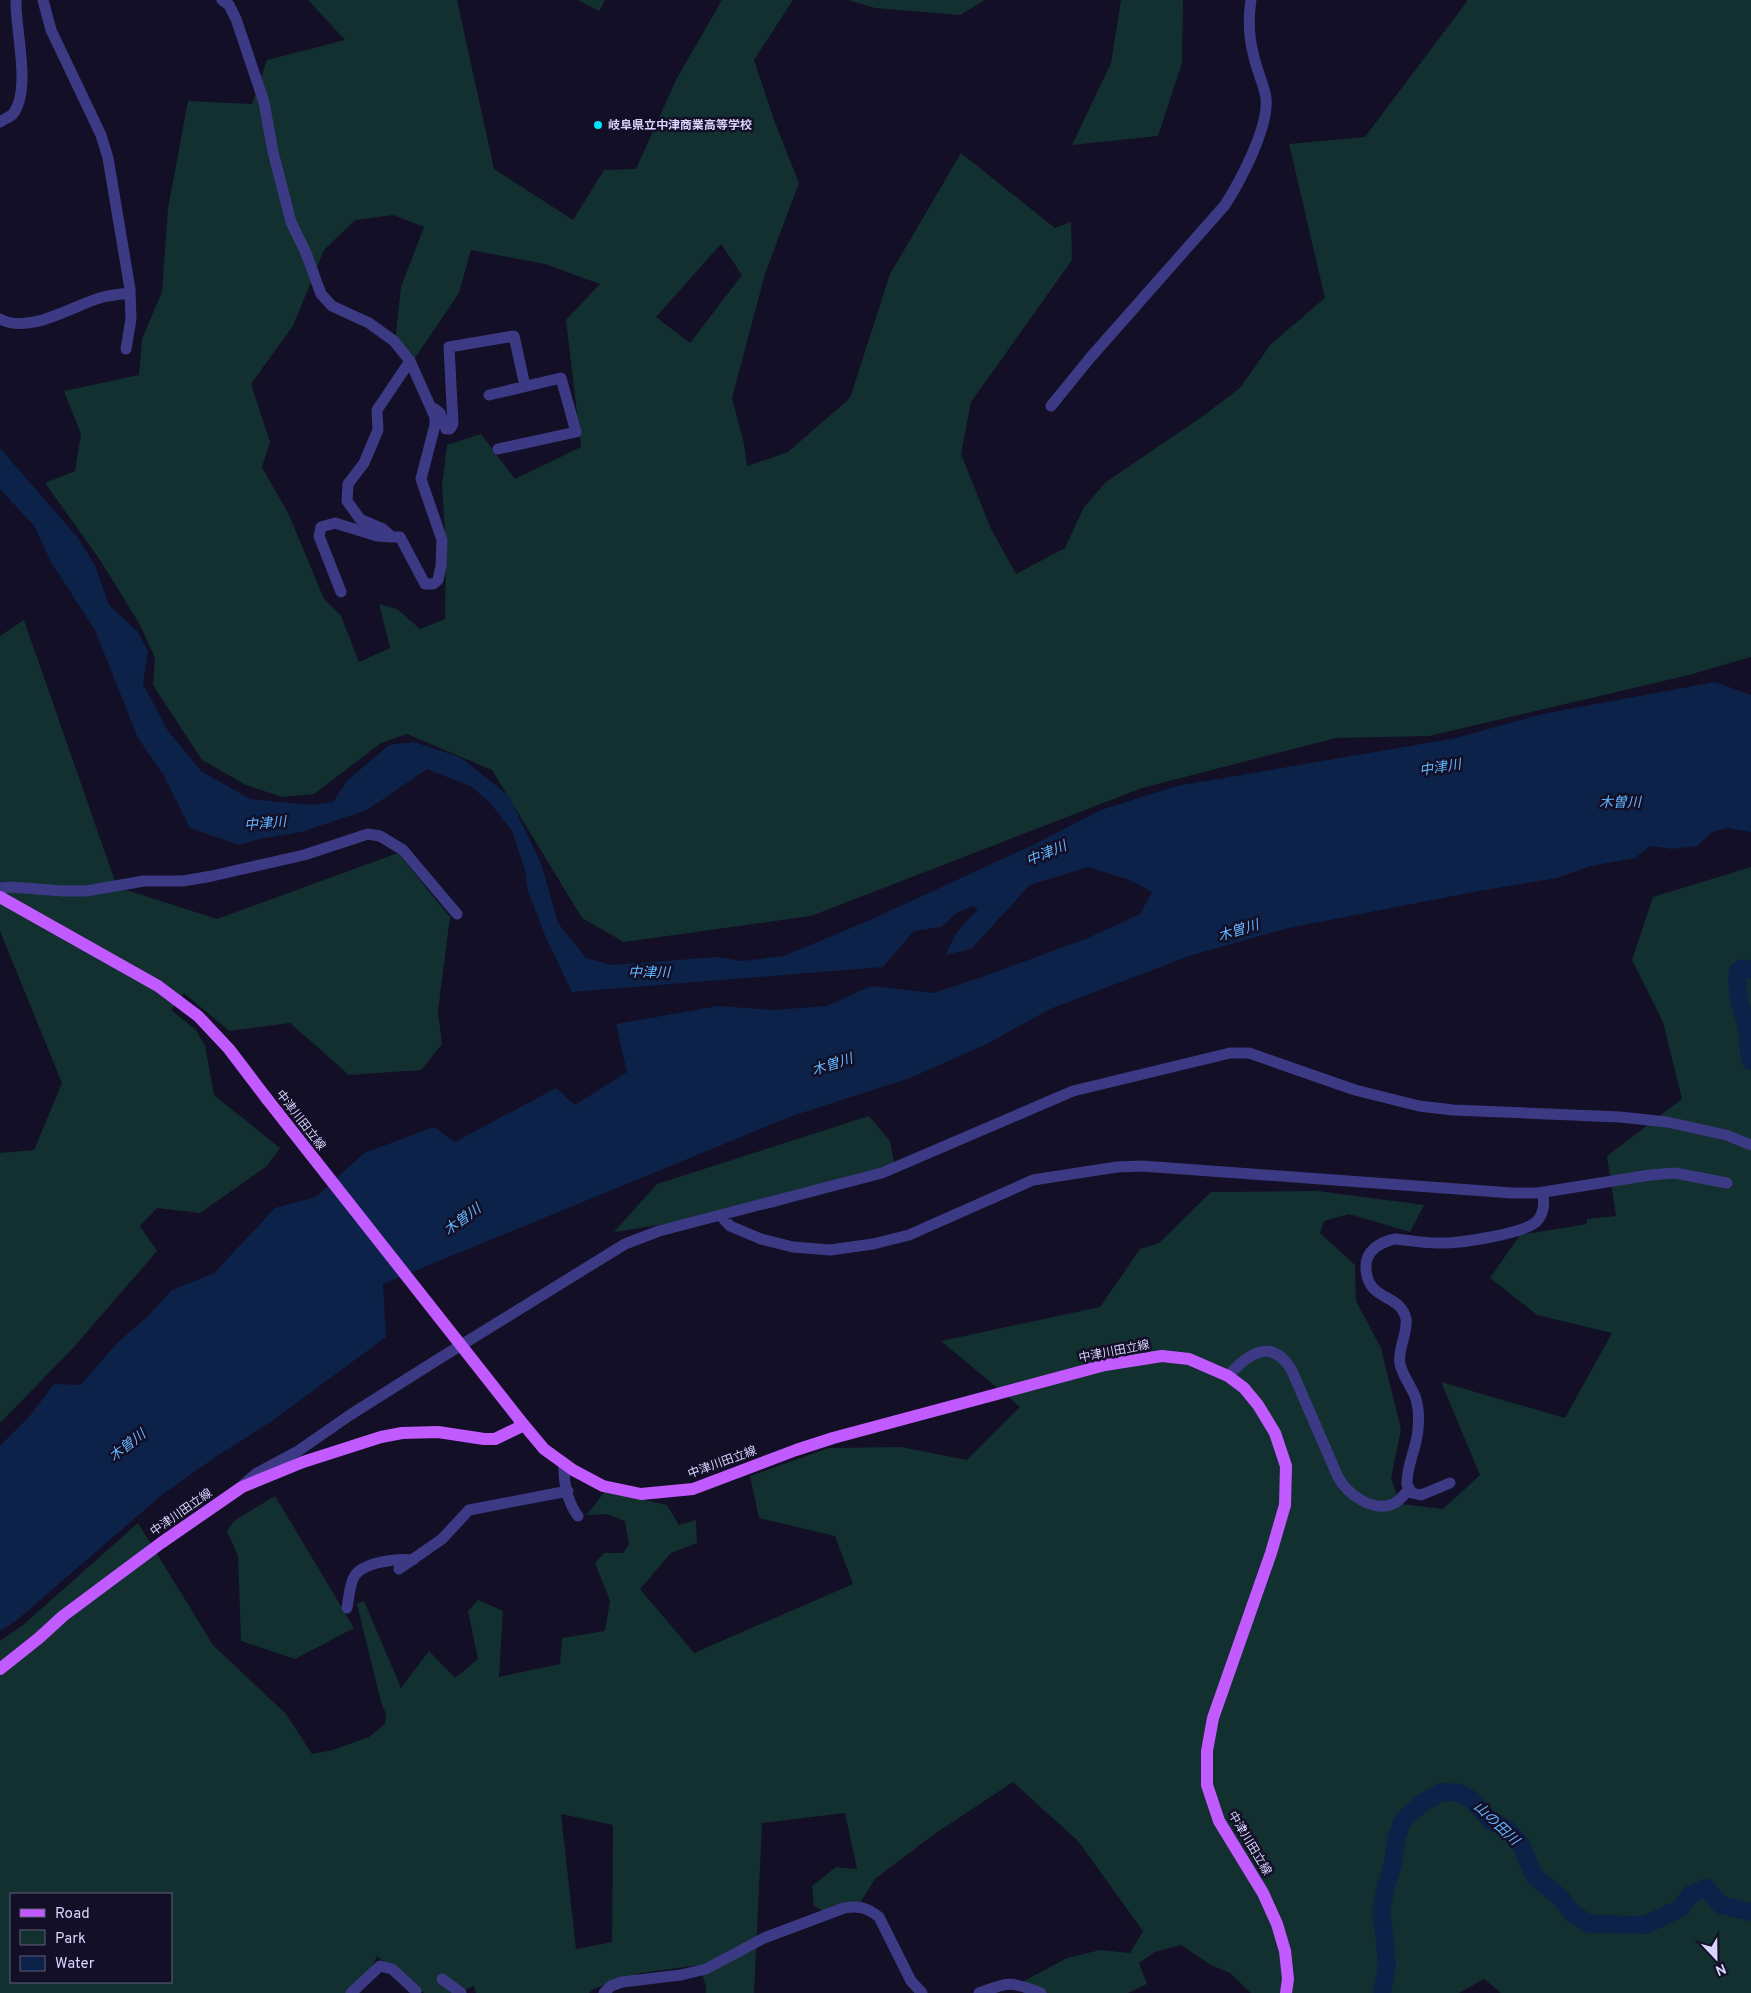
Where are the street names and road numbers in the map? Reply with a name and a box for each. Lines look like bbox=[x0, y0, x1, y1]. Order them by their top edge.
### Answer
street label: 中津川田立線 bbox=[272, 1087, 329, 1154]
street label: 中津川田立線 bbox=[1077, 1337, 1151, 1367]
street label: 中津川田立線 bbox=[686, 1443, 759, 1483]
street label: 中津川田立線 bbox=[147, 1486, 216, 1540]
street label: 中津川田立線 bbox=[1224, 1809, 1275, 1879]

